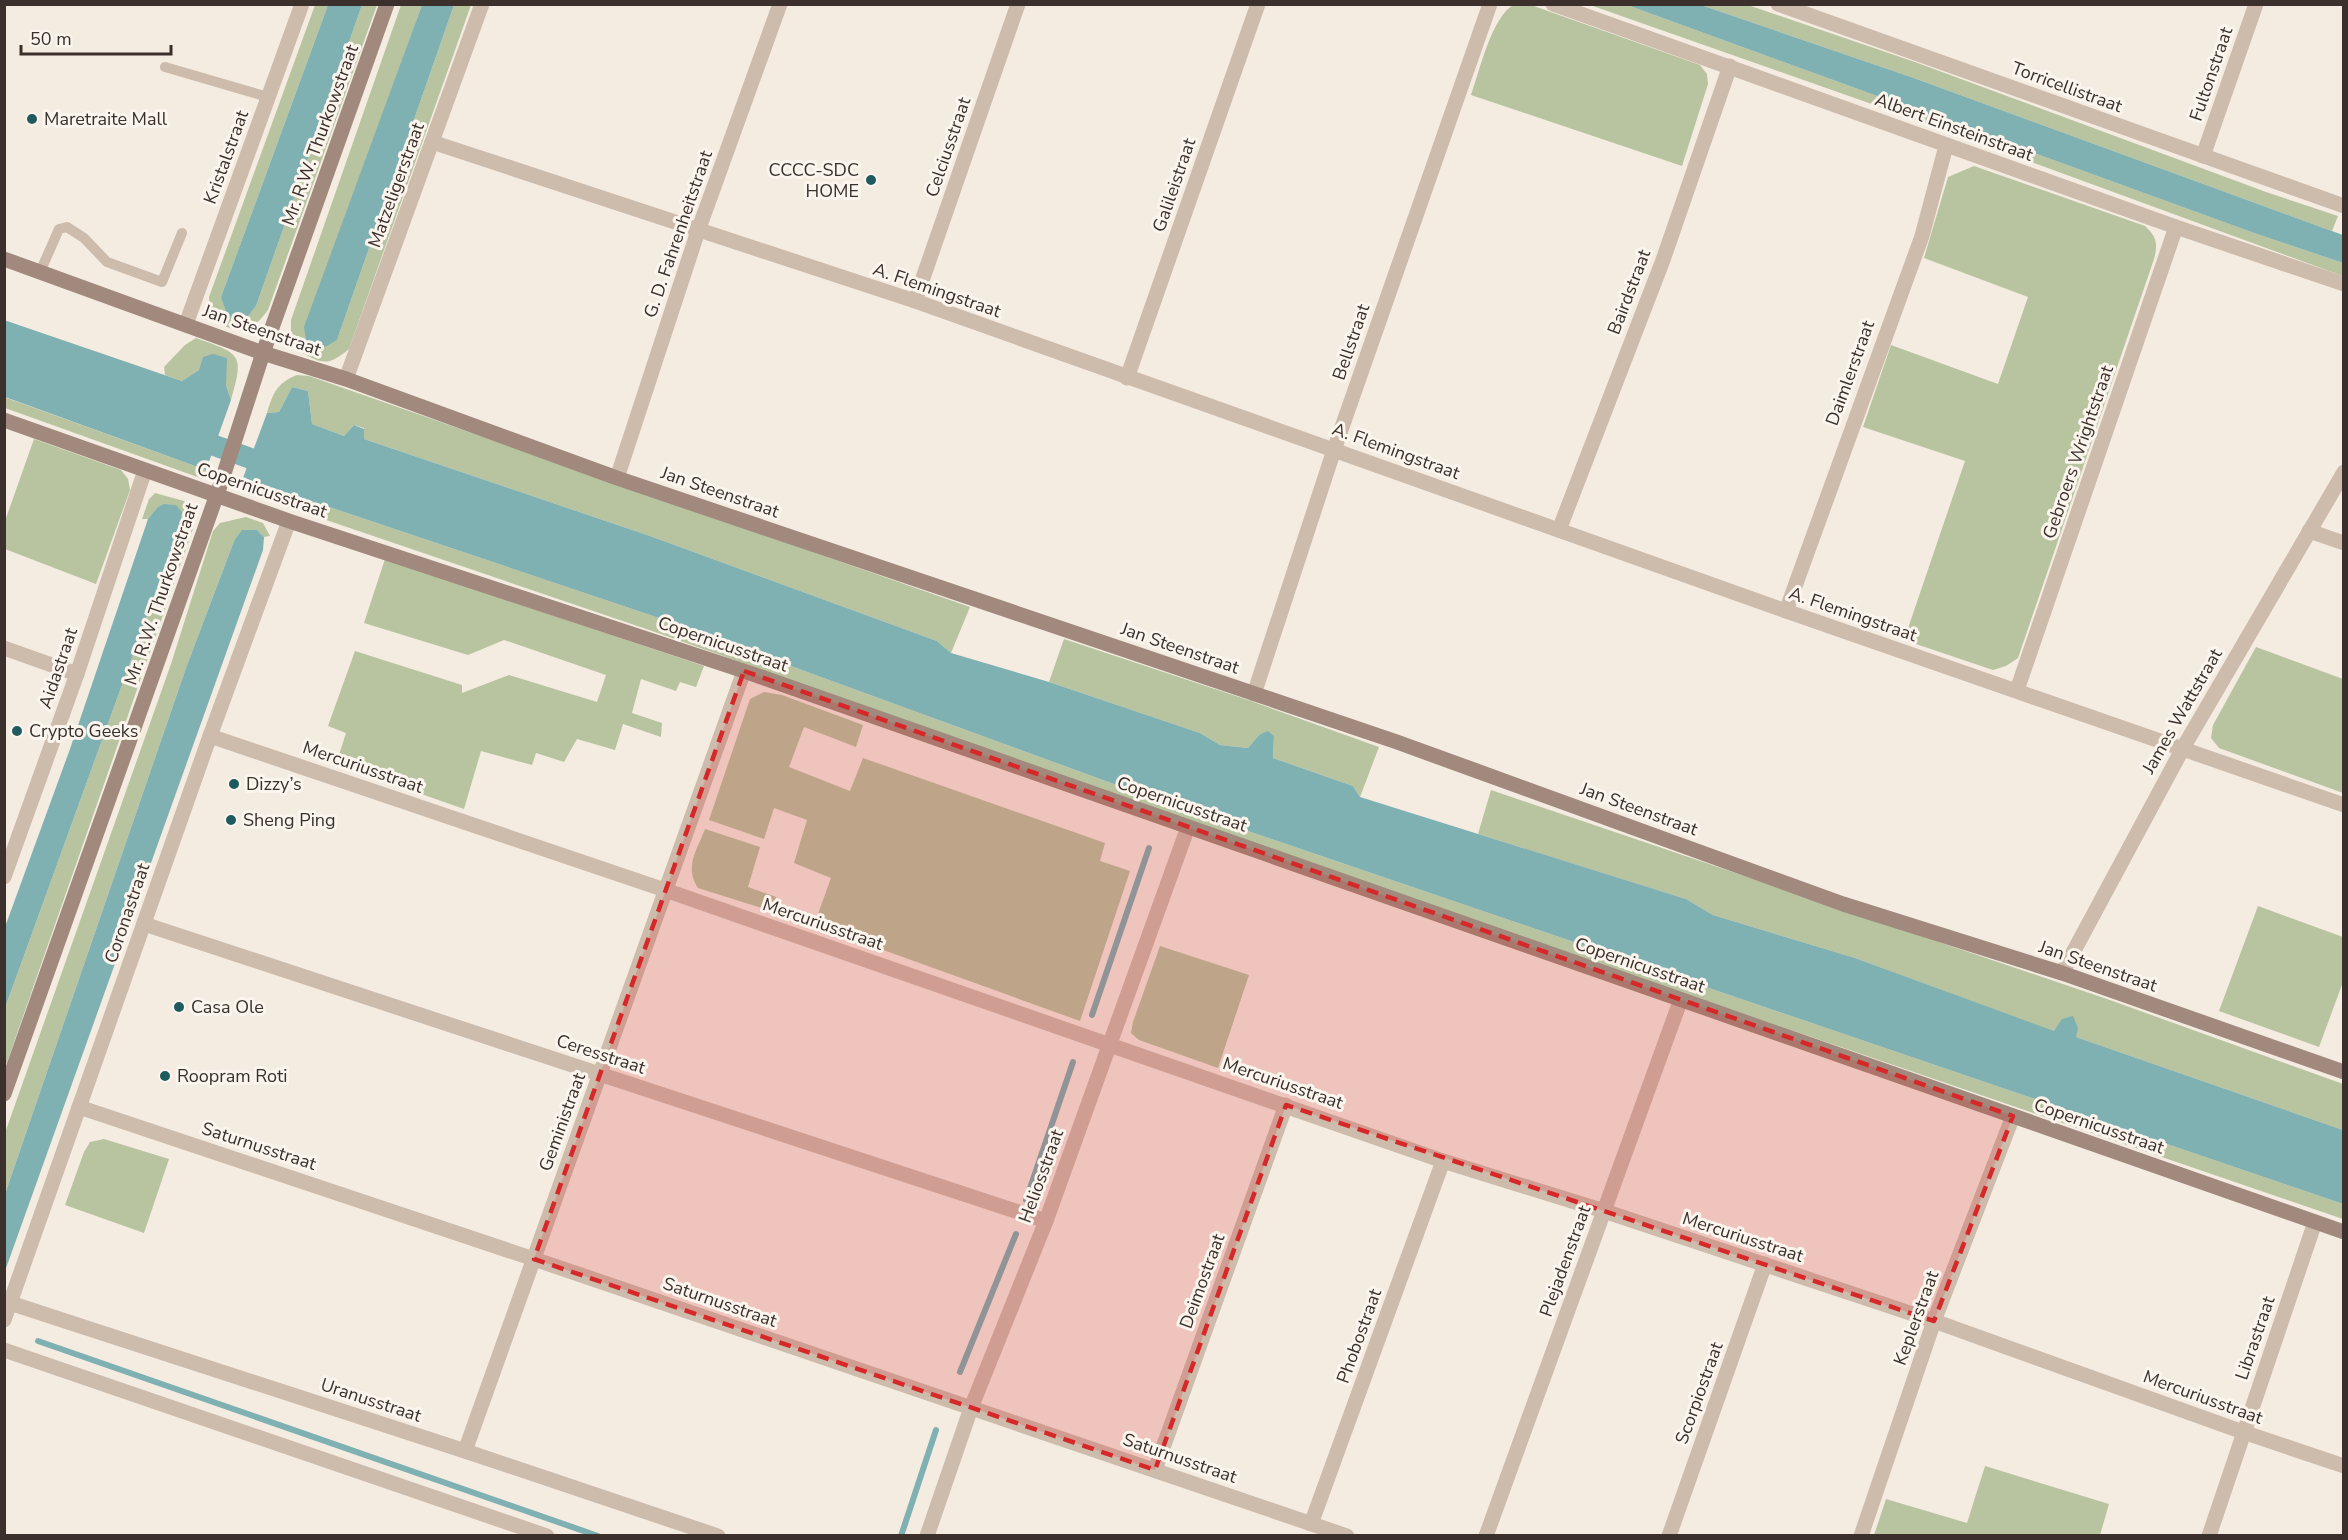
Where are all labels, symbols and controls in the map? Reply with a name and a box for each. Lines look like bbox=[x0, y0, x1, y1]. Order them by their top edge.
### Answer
scale bar bbox=[21, 18, 171, 56]
street label: Fultonstraat bbox=[2184, 23, 2239, 124]
text: 50 m bbox=[30, 27, 72, 51]
street label: Mr. R.W. Thurkowstraat bbox=[276, 41, 364, 229]
street label: Torricellistraat bbox=[2009, 56, 2126, 118]
street label: Albert Einsteinstraat bbox=[1872, 87, 2037, 167]
street label: Celciusstraat bbox=[920, 93, 977, 200]
street label: Kristalstraat bbox=[198, 106, 254, 207]
place label: Maretraite Mall bbox=[44, 107, 168, 131]
marker: Maretraite Mall bbox=[25, 112, 39, 126]
street label: Matzeligerstraat bbox=[362, 118, 430, 251]
street label: Galileistraat bbox=[1147, 134, 1201, 235]
street label: G. D. Fahrenheitstraat bbox=[638, 146, 718, 321]
place label: CCCC-SDC HOME bbox=[768, 158, 859, 203]
marker: CCCC-SDC HOME bbox=[864, 173, 878, 187]
street label: Bairdstraat bbox=[1602, 245, 1656, 338]
street label: A. Flemingstraat bbox=[870, 257, 1005, 323]
street label: Jan Steenstraat bbox=[199, 298, 325, 362]
street label: Bellstraat bbox=[1327, 300, 1375, 383]
street label: Daimlerstraat bbox=[1820, 316, 1880, 429]
street label: Gebroers Wrightstraat bbox=[2037, 361, 2119, 542]
street label: A. Flemingstraat bbox=[1329, 417, 1464, 485]
street label: Copernicusstraat bbox=[194, 456, 331, 524]
street label: Jan Steenstraat bbox=[657, 460, 783, 524]
street label: Mr. R.W. Thurkowstraat bbox=[119, 499, 204, 688]
street label: A. Flemingstraat bbox=[1786, 581, 1921, 647]
street label: Copernicusstraat bbox=[655, 610, 792, 678]
street label: Jan Steenstraat bbox=[1117, 616, 1243, 680]
street label: Aidastraat bbox=[33, 624, 83, 712]
street label: James Wattstraat bbox=[2136, 643, 2228, 779]
place label: Crypto Geeks bbox=[29, 719, 138, 743]
marker: Crypto Geeks bbox=[10, 724, 24, 738]
street label: Mercuriusstraat bbox=[300, 735, 427, 799]
street label: Copernicusstraat bbox=[1114, 770, 1251, 838]
place label: Dizzy’s bbox=[246, 772, 302, 796]
street label: Jan Steenstraat bbox=[1576, 776, 1702, 842]
marker: Dizzy’s bbox=[227, 777, 241, 791]
place label: Sheng Ping bbox=[243, 808, 336, 832]
marker: Sheng Ping bbox=[224, 813, 238, 827]
street label: Coronastraat bbox=[99, 859, 156, 966]
street label: Mercuriusstraat bbox=[760, 892, 887, 956]
street label: Copernicusstraat bbox=[1572, 931, 1709, 999]
street label: Jan Steenstraat bbox=[2035, 934, 2161, 998]
place label: Casa Ole bbox=[191, 995, 264, 1019]
marker: Casa Ole bbox=[172, 1000, 186, 1014]
street label: Ceresstraat bbox=[553, 1028, 649, 1080]
street label: Mercuriusstraat bbox=[1220, 1051, 1347, 1115]
place label: Roopram Roti bbox=[177, 1064, 288, 1088]
marker: Roopram Roti bbox=[158, 1069, 172, 1083]
street label: Geministraat bbox=[533, 1069, 591, 1175]
street label: Copernicusstraat bbox=[2031, 1092, 2168, 1160]
street label: Saturnusstraat bbox=[199, 1116, 320, 1176]
street label: Heliosstraat bbox=[1013, 1125, 1069, 1226]
street label: Plejadenstraat bbox=[1534, 1201, 1597, 1320]
street label: Mercuriusstraat bbox=[1680, 1206, 1807, 1268]
street label: Deimostraat bbox=[1174, 1230, 1230, 1332]
street label: Keplerstraat bbox=[1888, 1267, 1944, 1369]
street label: Saturnusstraat bbox=[660, 1271, 781, 1333]
street label: Phobostraat bbox=[1331, 1285, 1387, 1386]
street label: Librastraat bbox=[2229, 1292, 2281, 1383]
street label: Scorpiostraat bbox=[1669, 1338, 1729, 1447]
street label: Mercuriusstraat bbox=[2140, 1364, 2267, 1430]
street label: Uranusstraat bbox=[318, 1372, 425, 1428]
street label: Saturnusstraat bbox=[1120, 1427, 1241, 1489]

